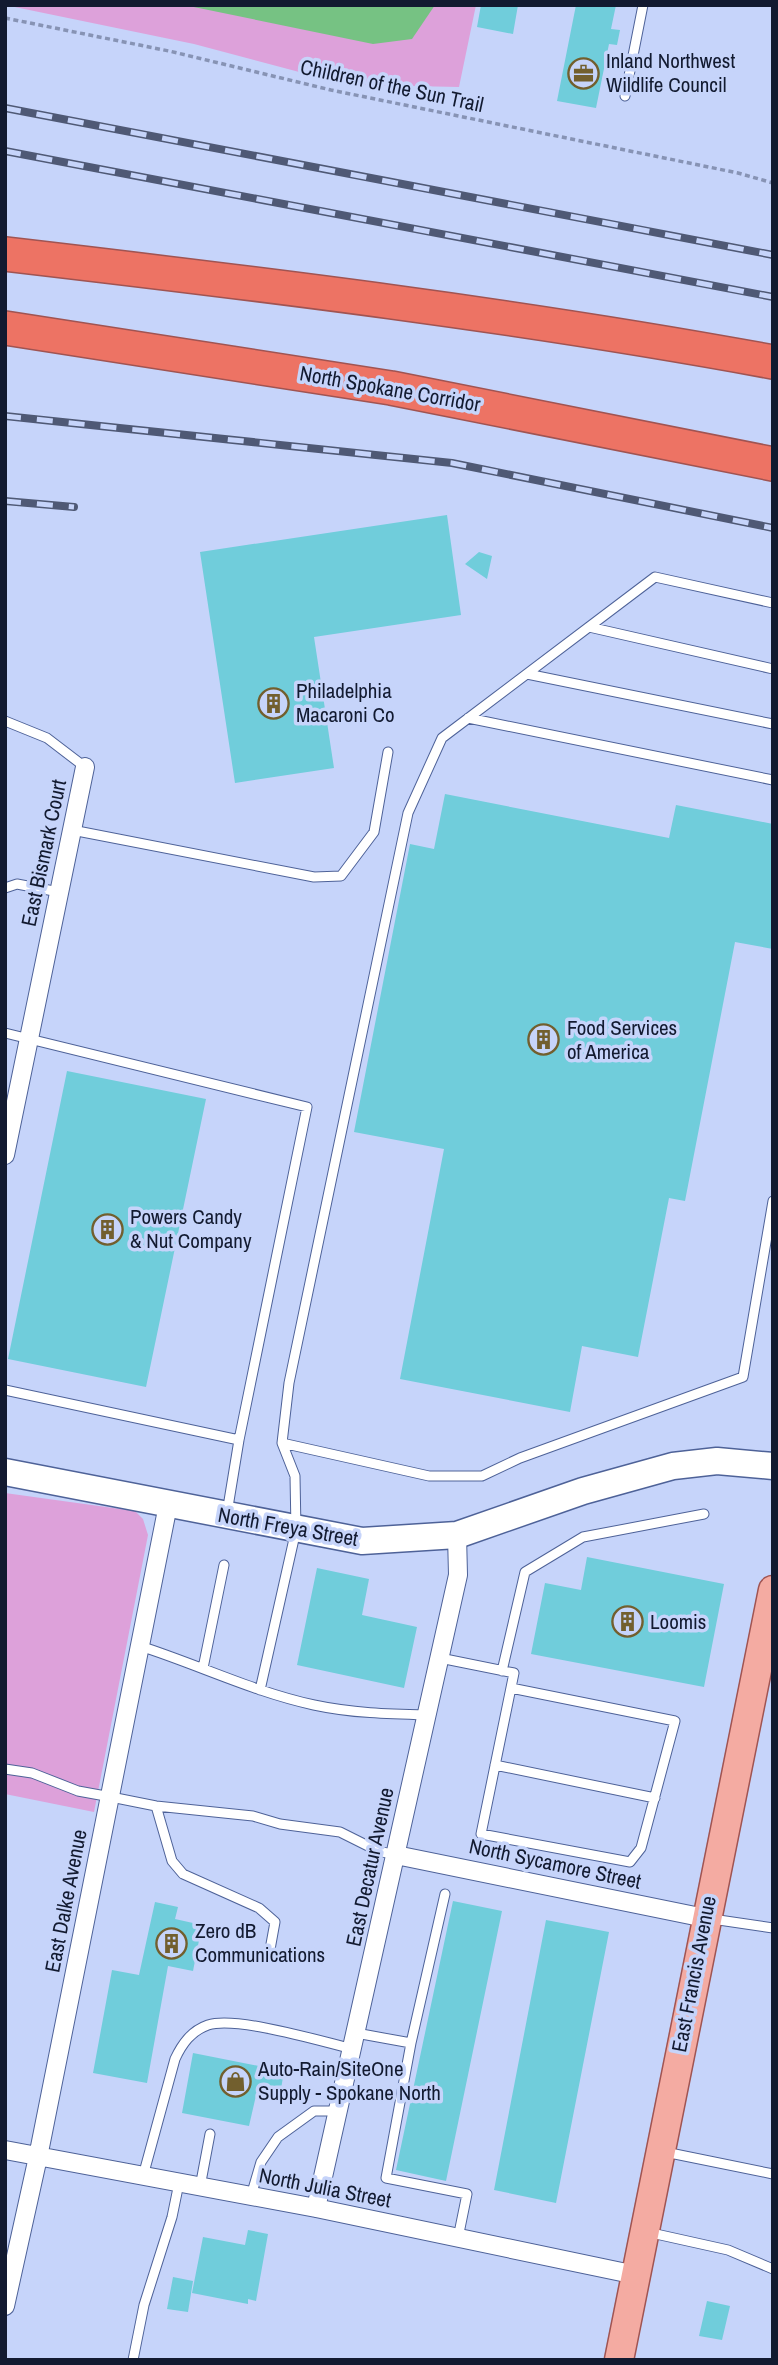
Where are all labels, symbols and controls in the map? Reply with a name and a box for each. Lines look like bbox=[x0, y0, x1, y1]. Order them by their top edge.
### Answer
place label: Inland Northwest Wildlife Council bbox=[606, 46, 735, 99]
street label: Children of the Sun Trail bbox=[298, 52, 486, 119]
office icon: Inland Northwest Wildlife Council bbox=[566, 56, 600, 90]
street label: North Spokane Corridor bbox=[298, 358, 483, 419]
place label: Philadelphia Macaroni Co bbox=[296, 676, 395, 729]
building icon: Philadelphia Macaroni Co bbox=[256, 686, 290, 720]
street label: East Bismark Court bbox=[14, 777, 73, 929]
place label: Food Services of America bbox=[567, 1013, 677, 1066]
building icon: Food Services of America bbox=[527, 1023, 561, 1057]
place label: Powers Candy & Nut Company bbox=[130, 1202, 252, 1255]
building icon: Powers Candy & Nut Company bbox=[90, 1212, 124, 1246]
street label: North Freya Street bbox=[216, 1500, 361, 1553]
building icon: Loomis bbox=[610, 1605, 644, 1639]
place label: Loomis bbox=[650, 1607, 706, 1636]
street label: East Decatur Avenue bbox=[339, 1785, 400, 1949]
street label: East Dalke Avenue bbox=[37, 1827, 94, 1975]
street label: North Sycamore Street bbox=[466, 1831, 644, 1896]
street label: East Francis Avenue bbox=[664, 1893, 723, 2055]
place label: Zero dB Communications bbox=[195, 1916, 325, 1969]
building icon: Zero dB Communications bbox=[155, 1926, 189, 1960]
place label: Auto-Rain/SiteOne Supply - Spokane North bbox=[257, 2054, 441, 2107]
shop icon: Auto-Rain/SiteOne Supply - Spokane North bbox=[218, 2064, 252, 2098]
street label: North Julia Street bbox=[257, 2160, 394, 2215]

